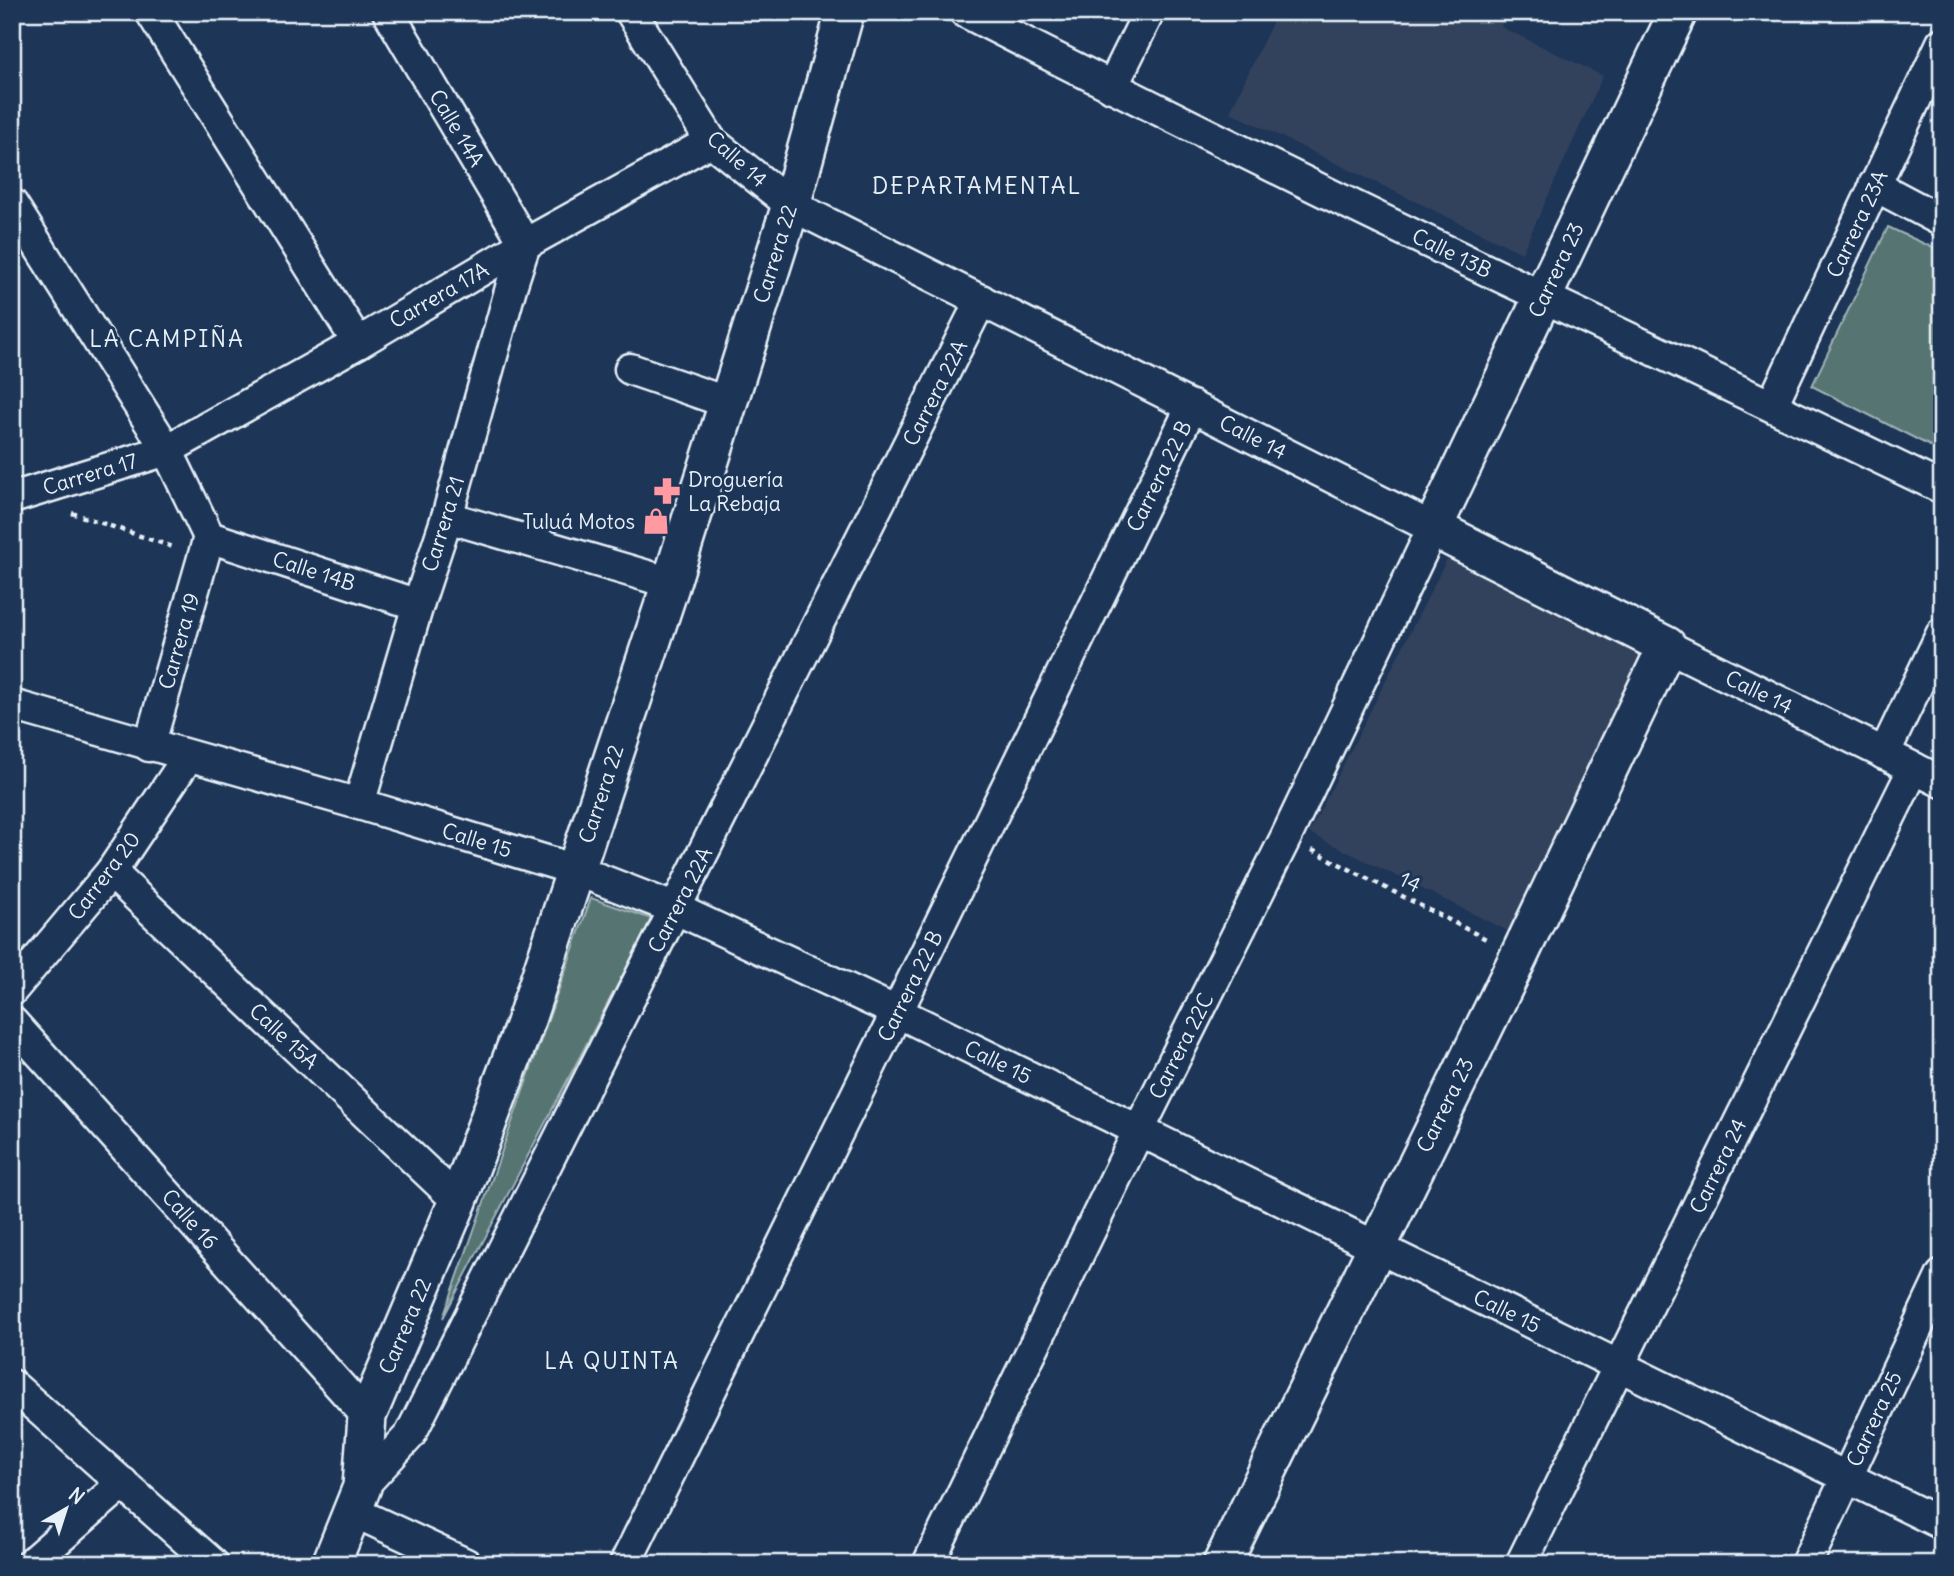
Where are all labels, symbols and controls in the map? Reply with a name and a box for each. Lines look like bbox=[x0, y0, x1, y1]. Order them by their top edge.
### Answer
street label: Calle 14A bbox=[423, 84, 491, 172]
street label: Calle 14 bbox=[701, 125, 773, 193]
street label: Carrera 23A bbox=[1820, 166, 1894, 282]
district label: DEPARTAMENTAL bbox=[872, 171, 1082, 200]
street label: Carrera 22 bbox=[747, 201, 803, 307]
street label: Carrera 23 bbox=[1522, 218, 1590, 322]
street label: Calle 13B bbox=[1408, 222, 1496, 284]
street label: Carrera 17A bbox=[384, 256, 494, 334]
district label: LA CAMPIÑA bbox=[89, 324, 245, 353]
street label: Carrera 22A bbox=[897, 336, 973, 450]
street label: Calle 14 bbox=[1215, 409, 1291, 465]
street label: Carrera 22 B bbox=[1120, 416, 1198, 536]
street label: Carrera 17 bbox=[39, 447, 141, 501]
place label: Droguería La Rebaja bbox=[688, 466, 784, 517]
street label: Carrera 21 bbox=[416, 473, 470, 575]
pharmacy icon: Droguería La Rebaja bbox=[652, 476, 682, 506]
shop icon: Tuluá Motos bbox=[641, 506, 671, 536]
place label: Tuluá Motos bbox=[522, 508, 635, 535]
street label: Calle 14B bbox=[269, 545, 359, 597]
street label: Carrera 19 bbox=[152, 590, 206, 692]
street label: Calle 14 bbox=[1721, 664, 1797, 720]
street label: Carrera 22 bbox=[572, 741, 630, 847]
street label: Calle 15 bbox=[439, 817, 515, 863]
street label: Carrera 20 bbox=[62, 826, 146, 926]
street label: Carrera 22A bbox=[642, 843, 718, 957]
street label: 14 bbox=[1395, 865, 1425, 899]
street label: Carrera 22 B bbox=[871, 926, 949, 1046]
street label: Carrera 22C bbox=[1143, 988, 1219, 1104]
street label: Calle 15A bbox=[244, 997, 324, 1075]
street label: Calle 15 bbox=[960, 1034, 1036, 1090]
street label: Carrera 23 bbox=[1410, 1053, 1480, 1157]
street label: Carrera 24 bbox=[1683, 1114, 1753, 1218]
street label: Calle 16 bbox=[156, 1183, 224, 1255]
street label: Carrera 22 bbox=[373, 1274, 437, 1378]
street label: Calle 15 bbox=[1469, 1283, 1545, 1339]
district label: LA QUINTA bbox=[544, 1346, 680, 1375]
street label: Carrera 25 bbox=[1840, 1367, 1908, 1471]
north arrow bbox=[32, 1474, 102, 1544]
text: N bbox=[64, 1482, 89, 1509]

